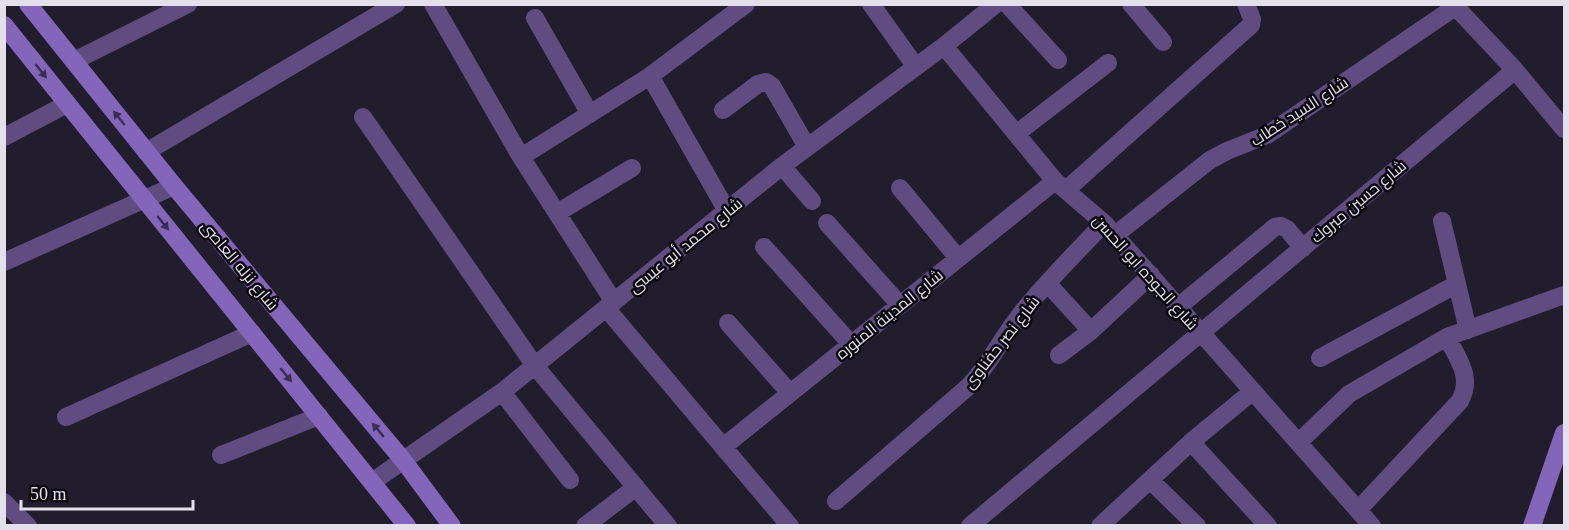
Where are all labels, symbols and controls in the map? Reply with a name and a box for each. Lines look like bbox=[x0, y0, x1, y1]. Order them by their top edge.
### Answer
one-way arrow bbox=[34, 63, 47, 79]
street label: شارع السيد خطاب bbox=[1247, 74, 1353, 152]
one-way arrow bbox=[113, 110, 126, 126]
street label: شارع حسين مبروك bbox=[1307, 157, 1411, 248]
street label: شارع محمد أبو عيسى bbox=[625, 194, 747, 299]
street label: شارع الجوده ابو الحسن bbox=[1087, 211, 1202, 335]
one-way arrow bbox=[156, 215, 169, 230]
street label: شارع نزله العاصى bbox=[195, 217, 282, 315]
street label: شارع المدينة المنوره bbox=[833, 266, 948, 365]
street label: شارع نصر حفناوى bbox=[960, 293, 1045, 394]
one-way arrow bbox=[279, 367, 292, 383]
one-way arrow bbox=[372, 422, 385, 437]
scale bar bbox=[21, 473, 194, 511]
text: 50 m bbox=[30, 484, 67, 504]

